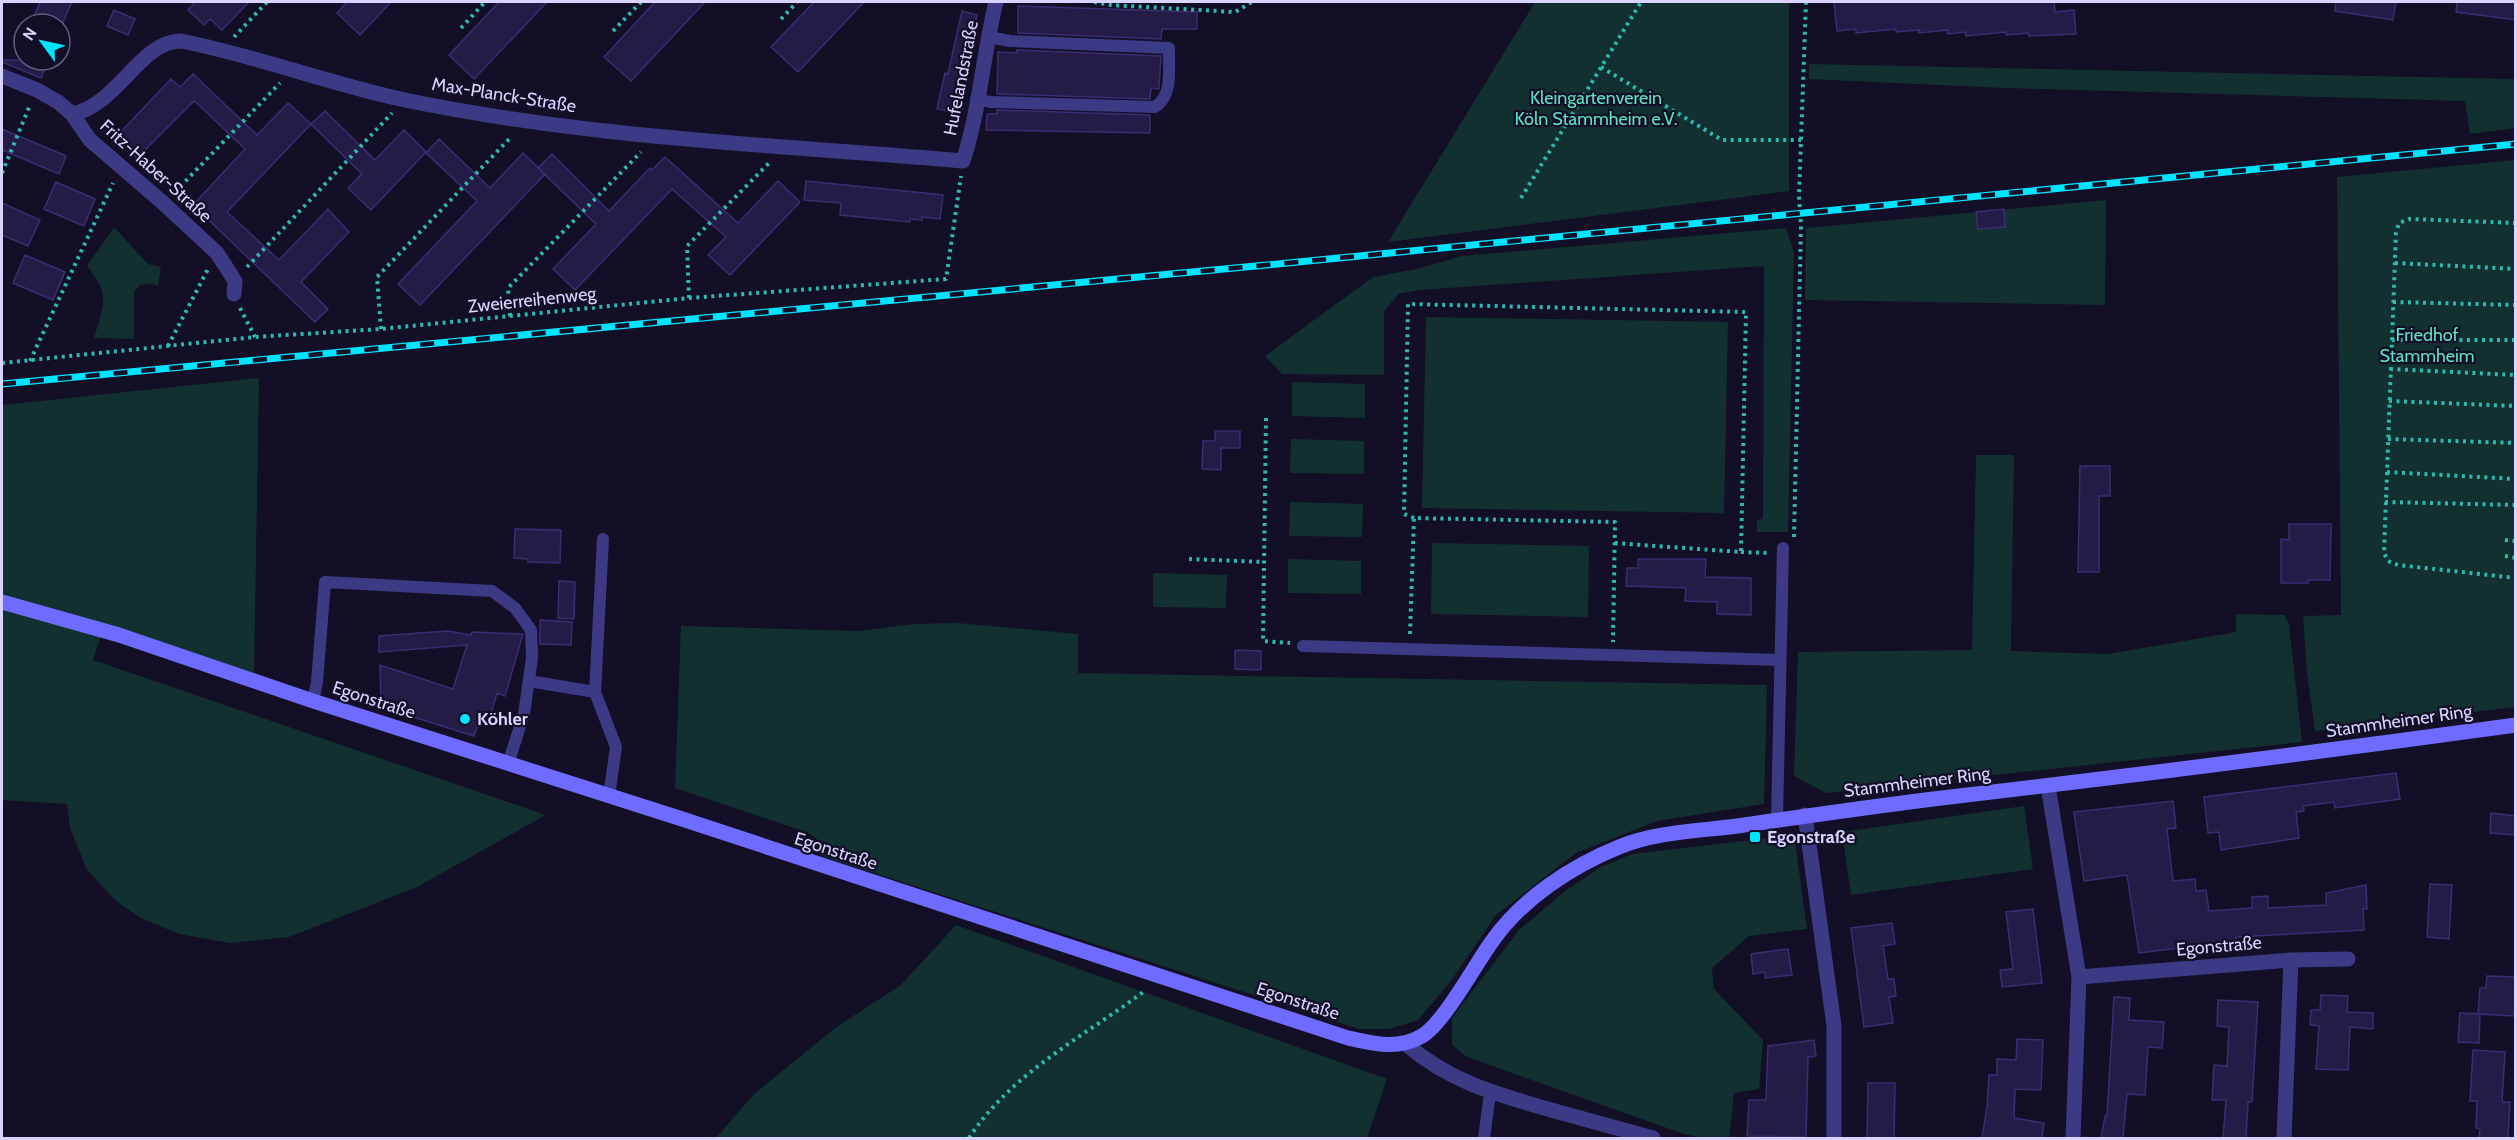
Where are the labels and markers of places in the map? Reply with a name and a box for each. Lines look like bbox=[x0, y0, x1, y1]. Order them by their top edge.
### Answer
place label: Köhler bbox=[477, 708, 528, 730]
marker: Köhler bbox=[458, 712, 472, 726]
place label: Egonstraße bbox=[1767, 826, 1855, 848]
marker: Egonstraße bbox=[1748, 830, 1762, 844]

